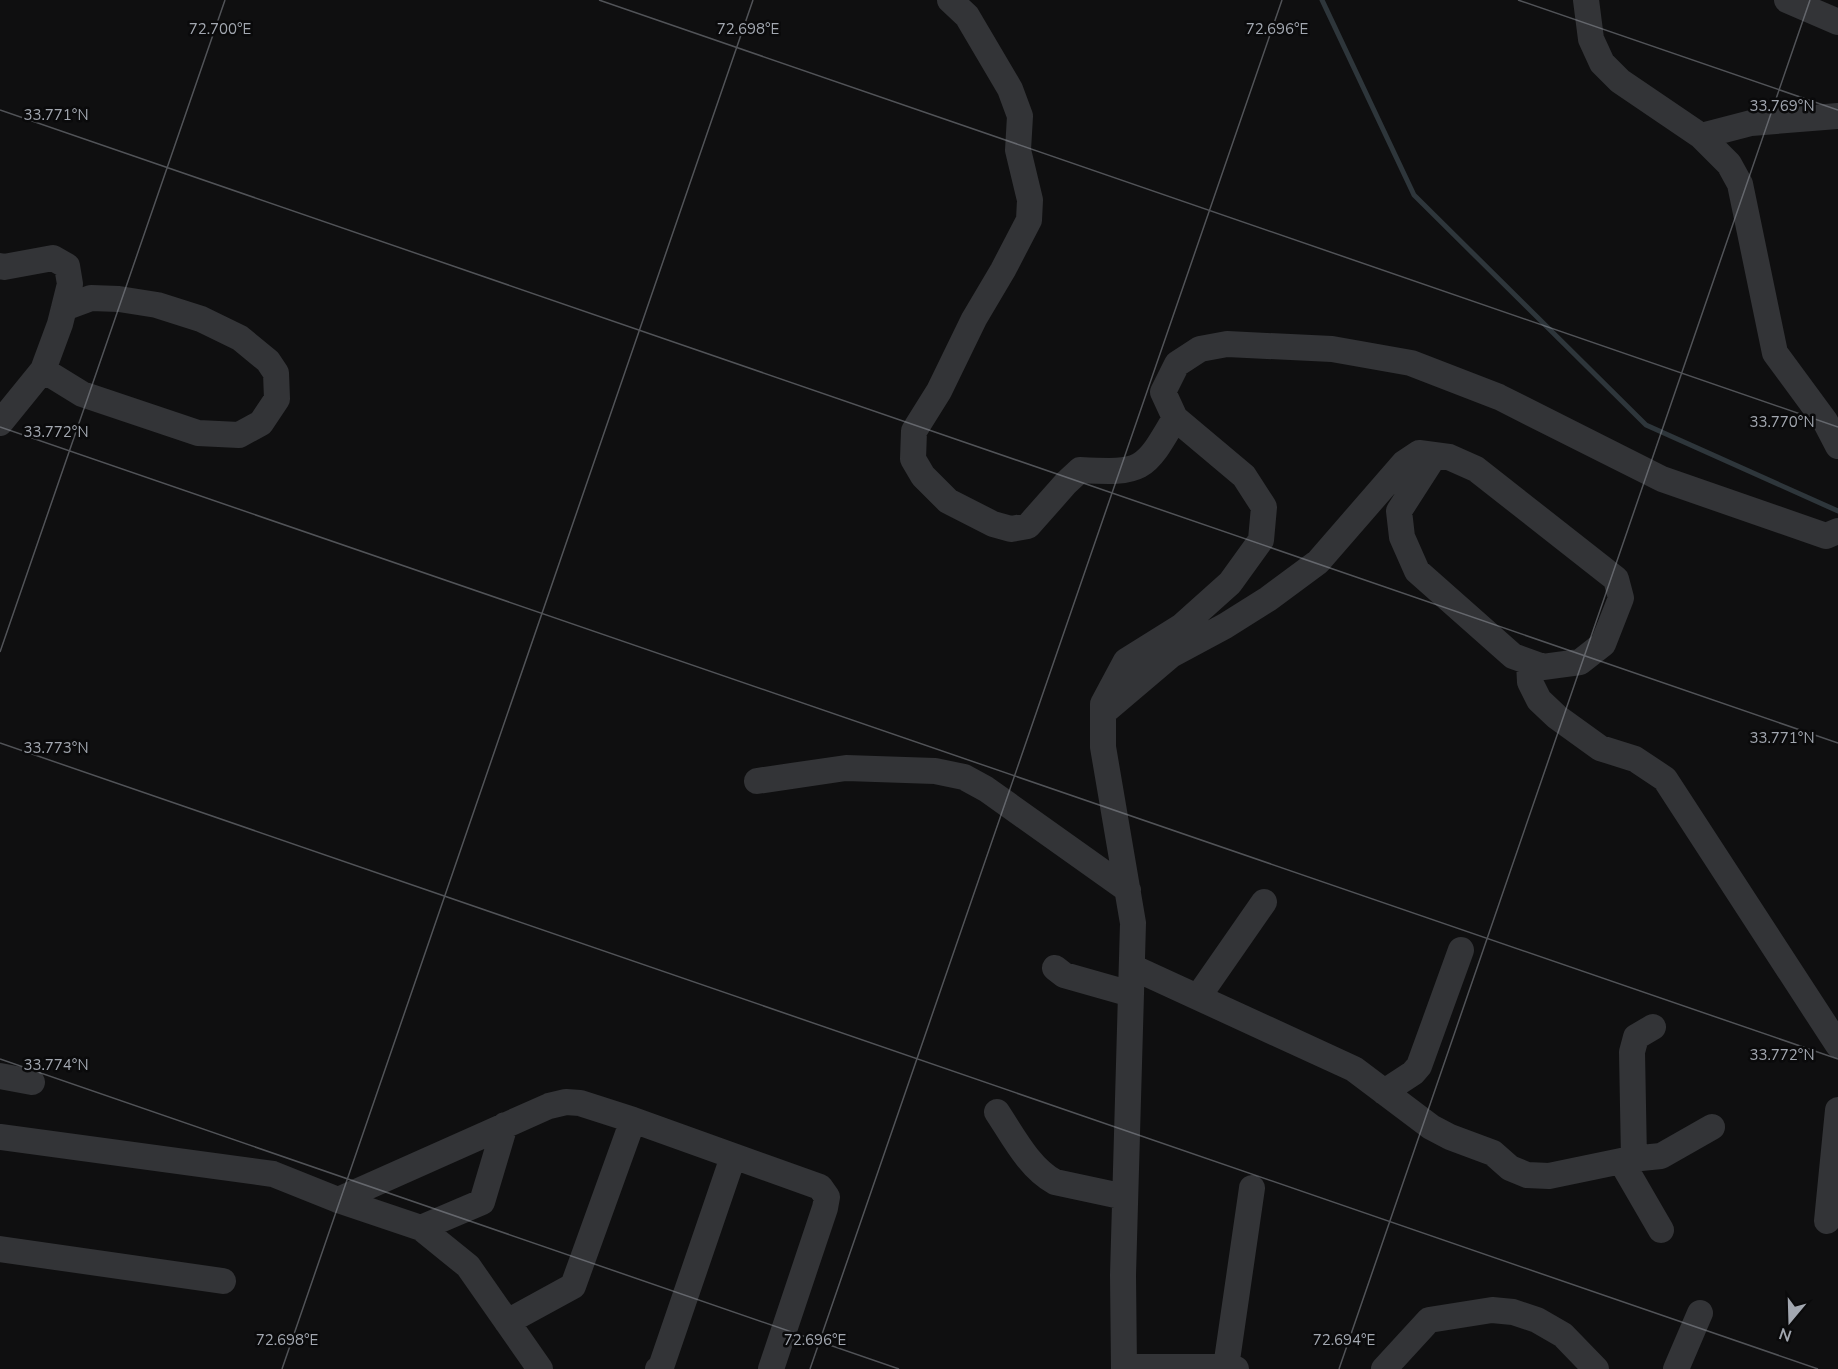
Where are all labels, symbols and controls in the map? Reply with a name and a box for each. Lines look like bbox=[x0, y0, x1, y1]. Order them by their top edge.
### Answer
text: 72.700°E bbox=[189, 19, 251, 39]
text: 72.698°E bbox=[717, 19, 779, 39]
text: 72.696°E bbox=[1246, 19, 1308, 39]
text: 33.769°N bbox=[1749, 96, 1815, 116]
text: 33.771°N bbox=[23, 105, 89, 125]
text: 33.770°N bbox=[1749, 412, 1815, 432]
text: 33.772°N bbox=[23, 422, 89, 442]
text: 33.771°N bbox=[1749, 728, 1815, 748]
text: 33.773°N bbox=[23, 738, 89, 758]
text: 33.772°N bbox=[1749, 1045, 1815, 1065]
text: 33.774°N bbox=[23, 1055, 89, 1075]
north arrow bbox=[1760, 1291, 1820, 1351]
text: N bbox=[1776, 1322, 1795, 1347]
text: 72.698°E bbox=[256, 1330, 318, 1350]
text: 72.696°E bbox=[784, 1330, 846, 1350]
text: 72.694°E bbox=[1313, 1330, 1375, 1350]

